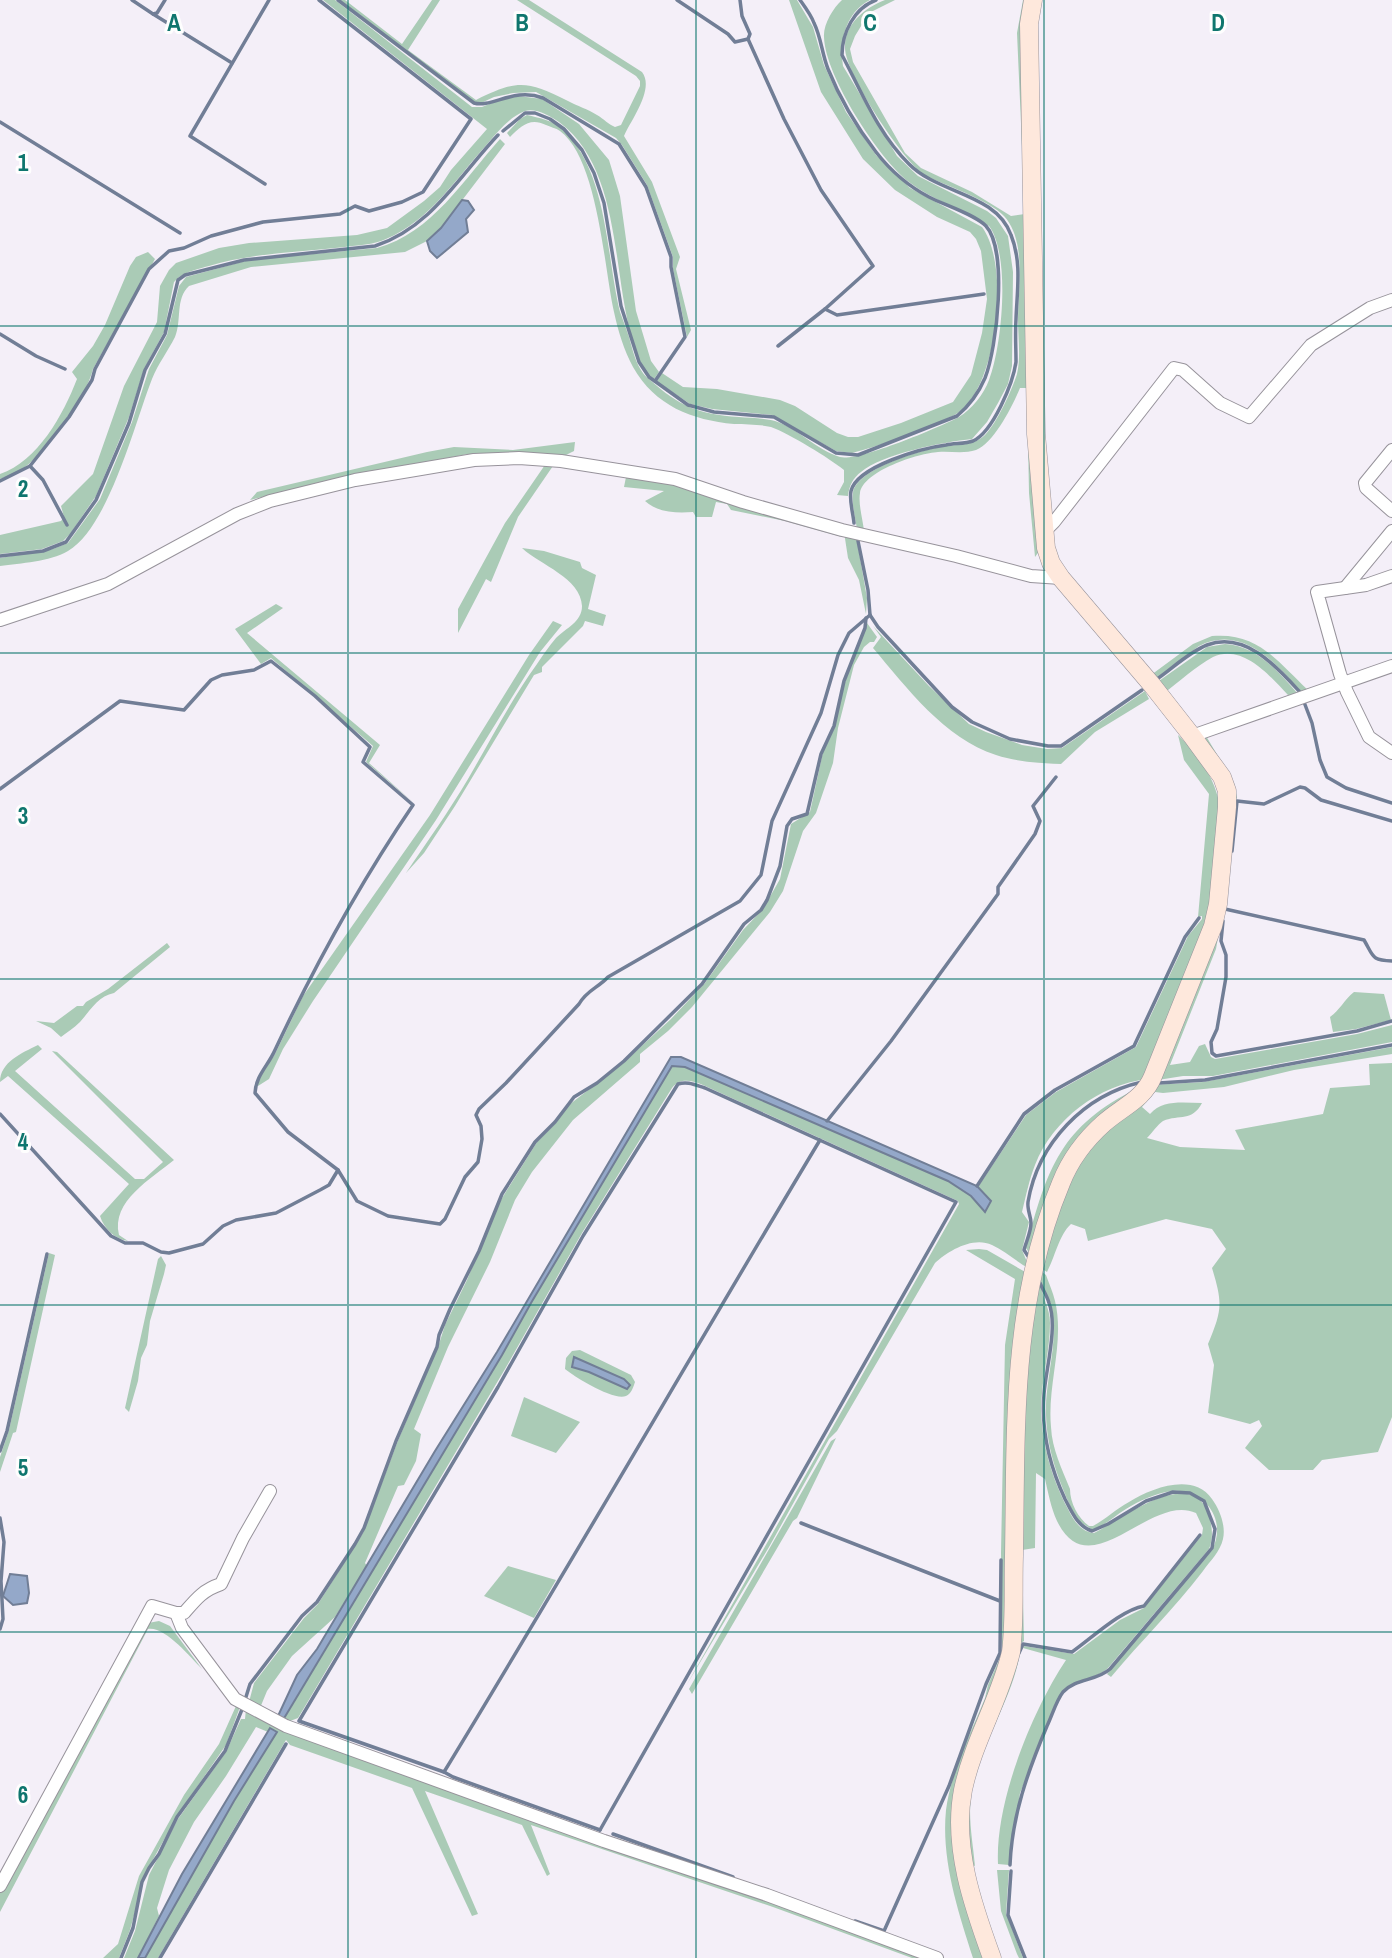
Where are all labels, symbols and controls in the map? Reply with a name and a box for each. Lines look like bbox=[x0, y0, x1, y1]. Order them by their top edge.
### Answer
text: A bbox=[167, 7, 181, 38]
text: B bbox=[515, 7, 529, 38]
text: C bbox=[863, 7, 877, 38]
text: D bbox=[1211, 7, 1225, 38]
text: 1 bbox=[18, 147, 29, 178]
text: 2 bbox=[18, 473, 28, 504]
text: 3 bbox=[18, 800, 28, 831]
text: 4 bbox=[18, 1126, 29, 1157]
text: 5 bbox=[18, 1452, 28, 1483]
text: 6 bbox=[18, 1779, 28, 1810]

